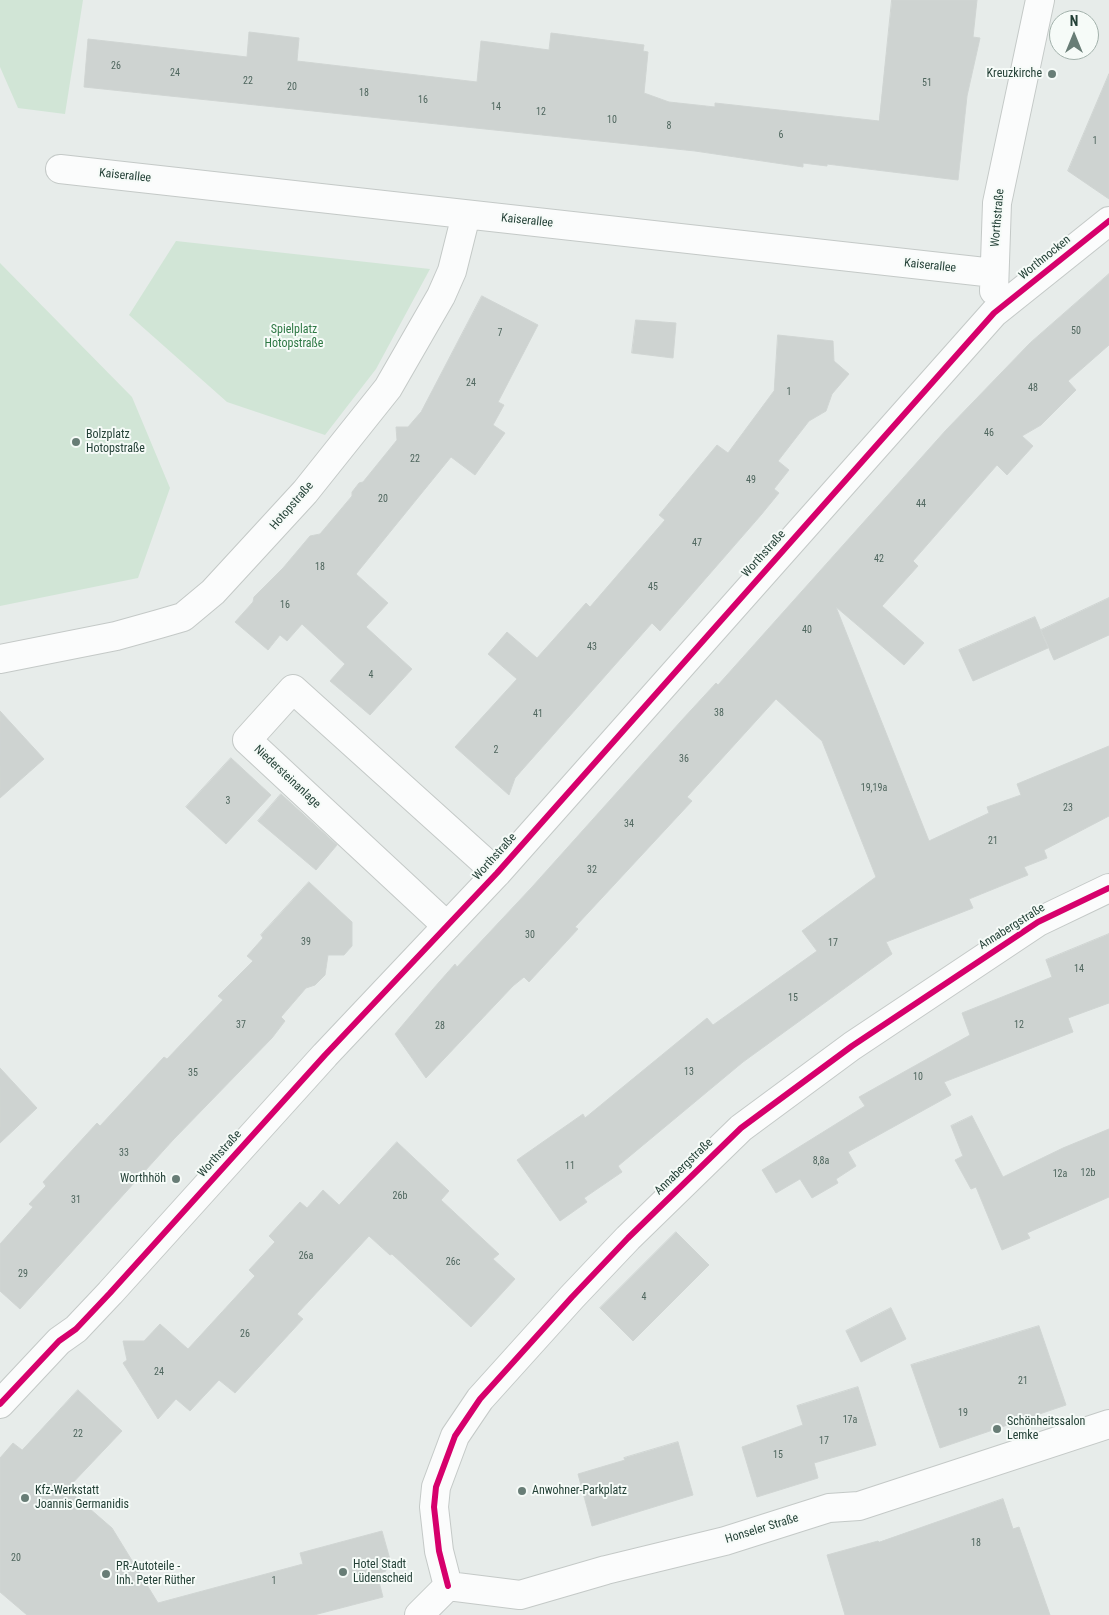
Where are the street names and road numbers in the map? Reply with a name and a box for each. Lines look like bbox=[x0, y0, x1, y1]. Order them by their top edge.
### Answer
street label: Kaiserallee bbox=[98, 166, 152, 186]
street label: Worthstraße bbox=[988, 188, 1008, 248]
street label: Kaiserallee bbox=[500, 211, 554, 231]
street label: Worthnocken bbox=[1016, 233, 1074, 283]
street label: Kaiserallee bbox=[903, 256, 957, 276]
street label: Hotopstraße bbox=[267, 479, 317, 533]
street label: Worthstraße bbox=[739, 527, 789, 581]
street label: Niedersteinanlage bbox=[251, 742, 323, 812]
street label: Worthstraße bbox=[470, 830, 520, 884]
street label: Annabergstraße bbox=[976, 901, 1048, 953]
street label: Worthstraße bbox=[195, 1127, 245, 1181]
street label: Annabergstraße bbox=[652, 1136, 716, 1198]
street label: Honseler Straße bbox=[724, 1511, 800, 1547]

